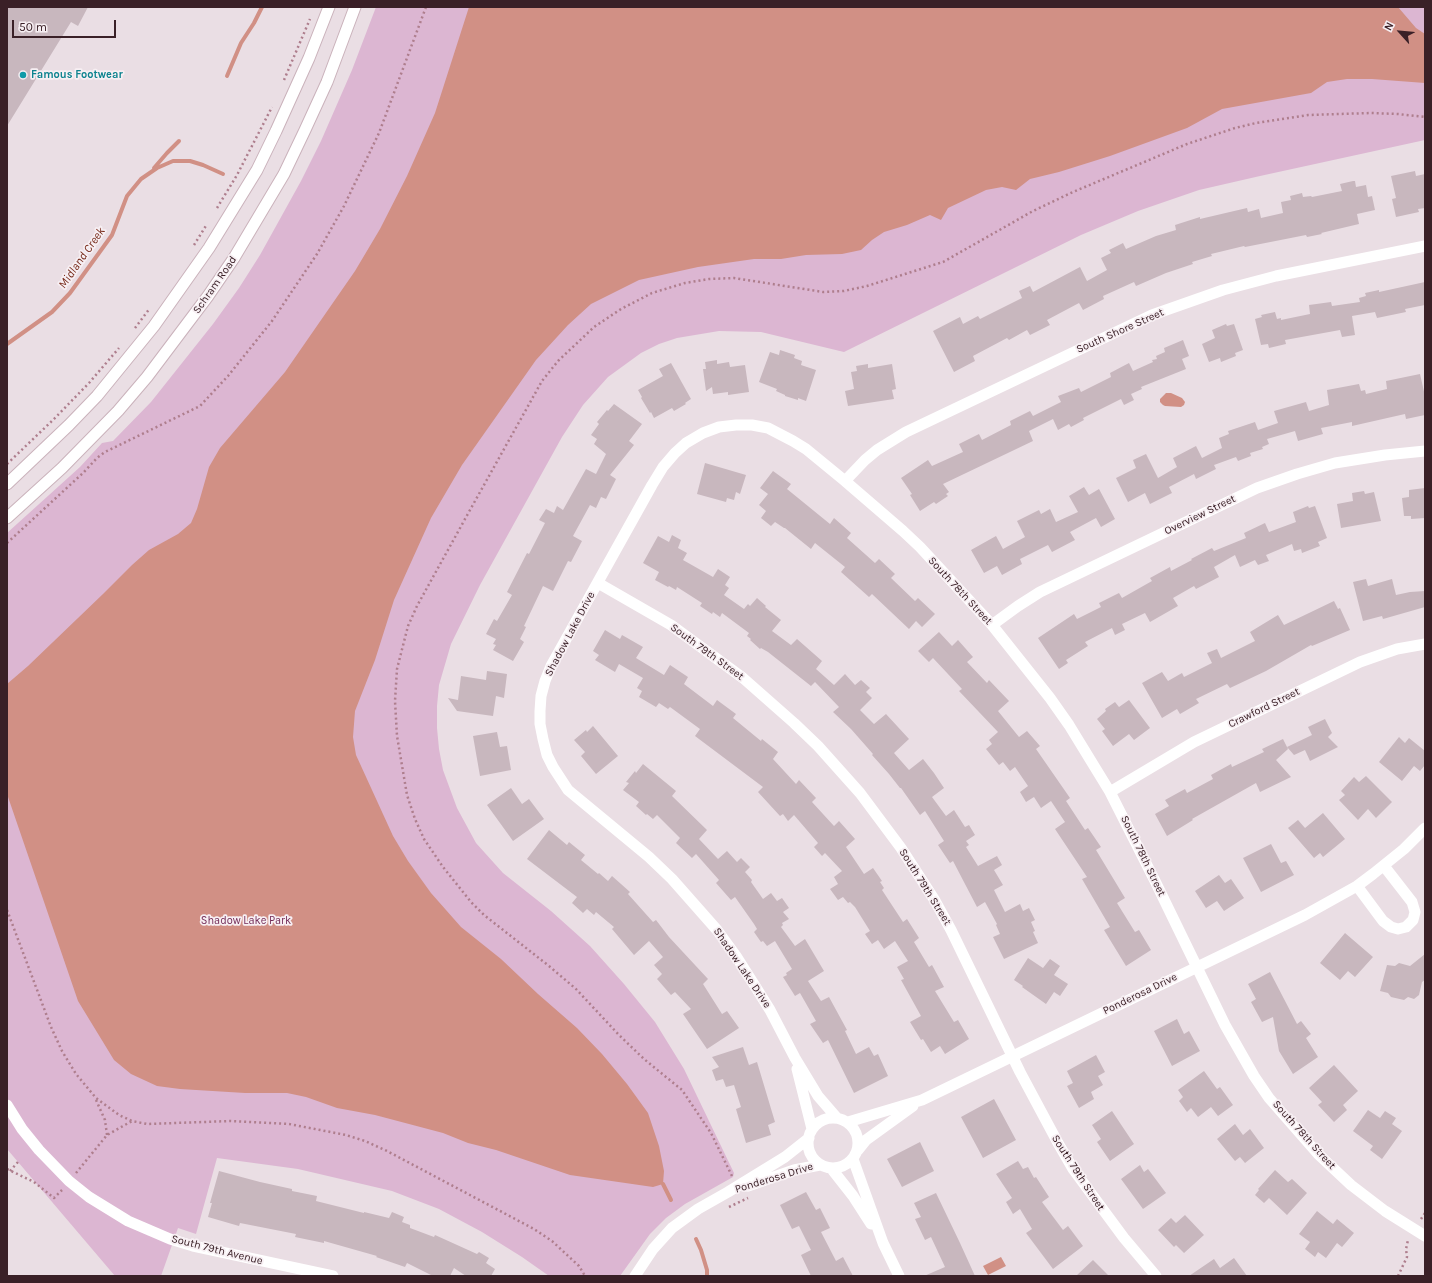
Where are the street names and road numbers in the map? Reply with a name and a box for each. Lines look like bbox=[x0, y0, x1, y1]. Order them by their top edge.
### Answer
street label: Schram Road bbox=[190, 254, 240, 316]
street label: South Shore Street bbox=[1074, 306, 1166, 356]
street label: Overview Street bbox=[1162, 492, 1238, 538]
street label: South 78th Street bbox=[925, 554, 995, 628]
street label: Shadow Lake Drive bbox=[542, 589, 598, 679]
street label: South 79th Street bbox=[668, 621, 746, 683]
street label: Crawford Street bbox=[1226, 685, 1302, 731]
street label: South 78th Street bbox=[1118, 813, 1168, 899]
street label: South 79th Street bbox=[896, 846, 954, 928]
street label: Shadow Lake Drive bbox=[710, 925, 774, 1011]
street label: Ponderosa Drive bbox=[1101, 970, 1179, 1018]
street label: South 78th Street bbox=[1270, 1098, 1338, 1172]
street label: South 79th Street bbox=[1049, 1133, 1107, 1213]
street label: Ponderosa Drive bbox=[733, 1160, 815, 1196]
street label: South 79th Avenue bbox=[170, 1232, 264, 1268]

